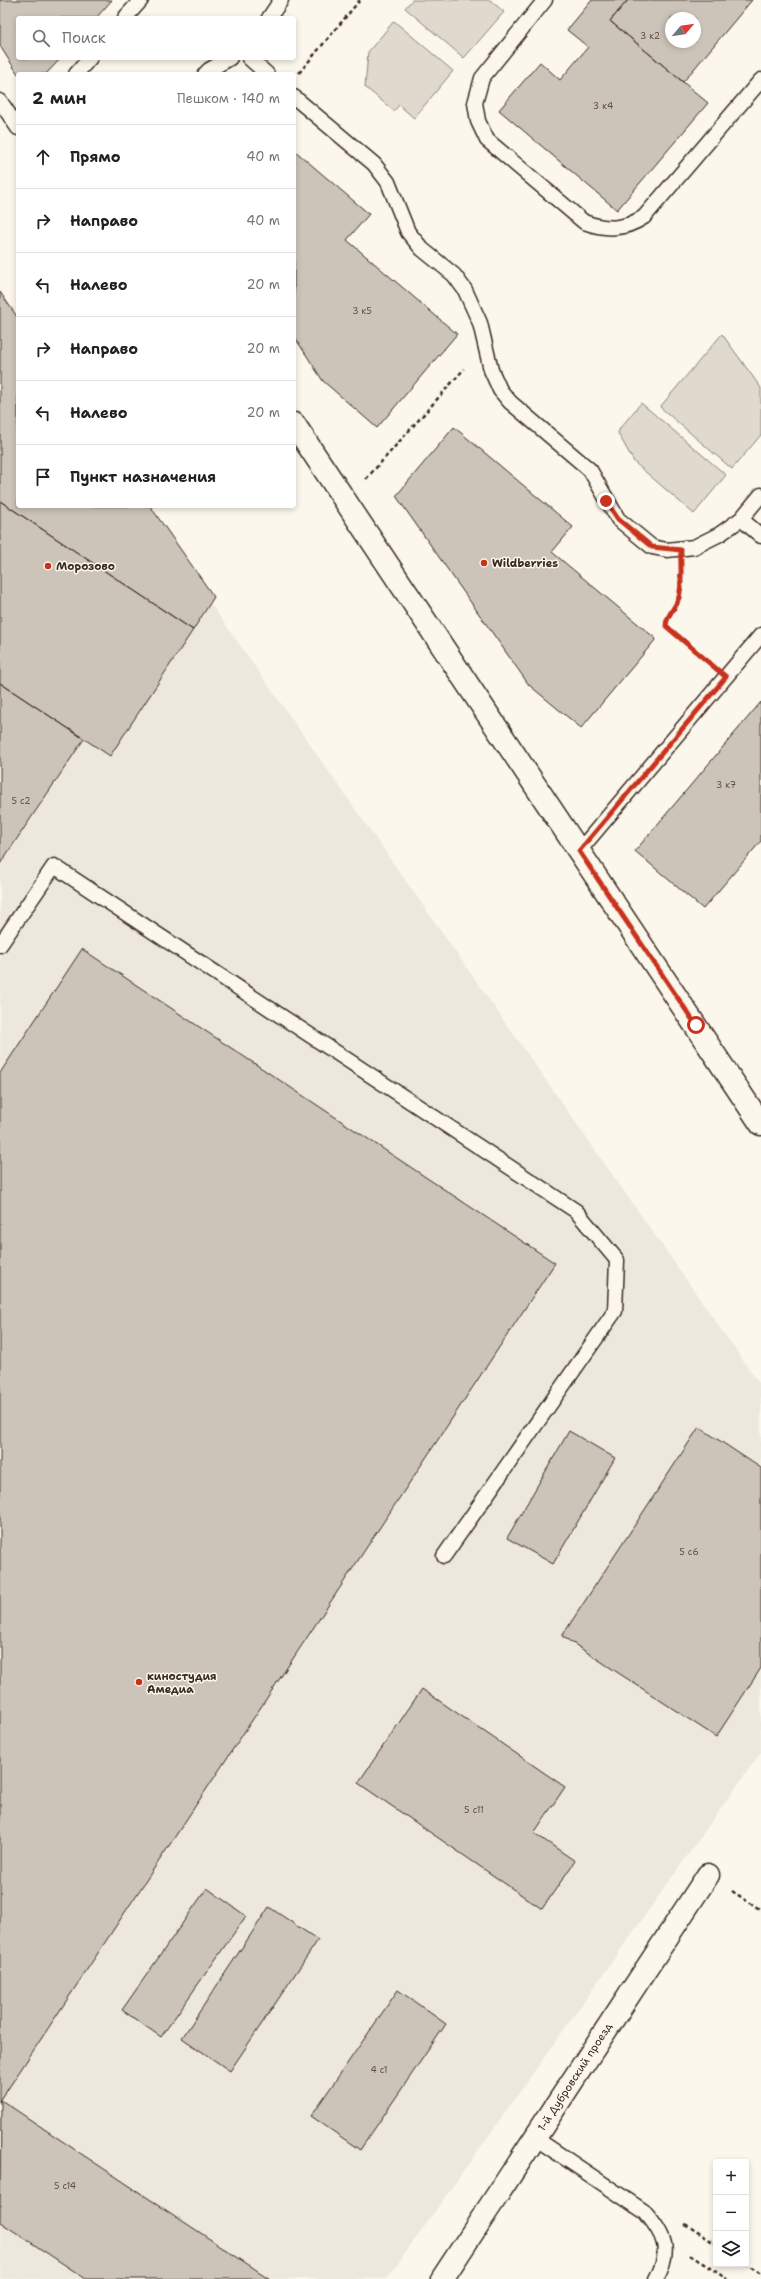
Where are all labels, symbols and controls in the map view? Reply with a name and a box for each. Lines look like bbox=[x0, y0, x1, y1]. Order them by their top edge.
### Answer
north arrow bbox=[665, 12, 701, 48]
search box bbox=[16, 16, 296, 60]
icon: search bbox=[30, 27, 52, 49]
text: Поиск bbox=[62, 28, 106, 48]
house number: 3 к2 bbox=[640, 30, 660, 42]
text: 2 мин bbox=[32, 87, 87, 109]
text: Пешком · 140 m bbox=[177, 90, 280, 107]
house number: 3 к4 bbox=[593, 100, 613, 112]
icon: ahead bbox=[32, 146, 54, 168]
text: Прямо bbox=[70, 147, 120, 167]
text: 40 m bbox=[246, 148, 280, 165]
icon: right bbox=[32, 210, 54, 232]
text: Направо bbox=[70, 211, 138, 231]
text: 40 m bbox=[246, 212, 280, 229]
icon: left bbox=[32, 274, 54, 296]
text: Налево bbox=[70, 275, 128, 295]
text: 20 m bbox=[247, 276, 280, 293]
house number: 3 к5 bbox=[352, 305, 372, 317]
icon: right bbox=[32, 338, 54, 360]
text: Направо bbox=[70, 339, 138, 359]
text: 20 m bbox=[247, 340, 280, 357]
icon: left bbox=[32, 402, 54, 424]
text: Налево bbox=[70, 403, 128, 423]
text: 20 m bbox=[247, 404, 280, 421]
icon: arrive bbox=[32, 466, 54, 488]
text: Пункт назначения bbox=[70, 467, 216, 487]
route end bbox=[597, 492, 615, 510]
place label: Wildberries bbox=[492, 556, 558, 571]
marker: Wildberries bbox=[479, 558, 489, 568]
place label: Морозово bbox=[56, 559, 115, 574]
marker: Морозово bbox=[43, 561, 53, 571]
house number: 3 к7 bbox=[716, 779, 736, 791]
house number: 5 с2 bbox=[11, 795, 31, 807]
route start bbox=[687, 1016, 705, 1034]
house number: 5 с6 bbox=[679, 1546, 699, 1558]
place label: киностудия Амедиа bbox=[147, 1669, 217, 1697]
marker: киностудия Амедиа bbox=[134, 1677, 144, 1687]
house number: 5 с11 bbox=[464, 1804, 484, 1816]
street label: 1-й Дубровский проезд bbox=[534, 2020, 616, 2134]
house number: 4 с1 bbox=[370, 2064, 388, 2076]
map controls bbox=[713, 2159, 749, 2267]
button: + bbox=[713, 2159, 749, 2195]
house number: 5 с14 bbox=[54, 2180, 76, 2192]
button: − bbox=[713, 2195, 749, 2231]
button: layers bbox=[713, 2231, 749, 2267]

